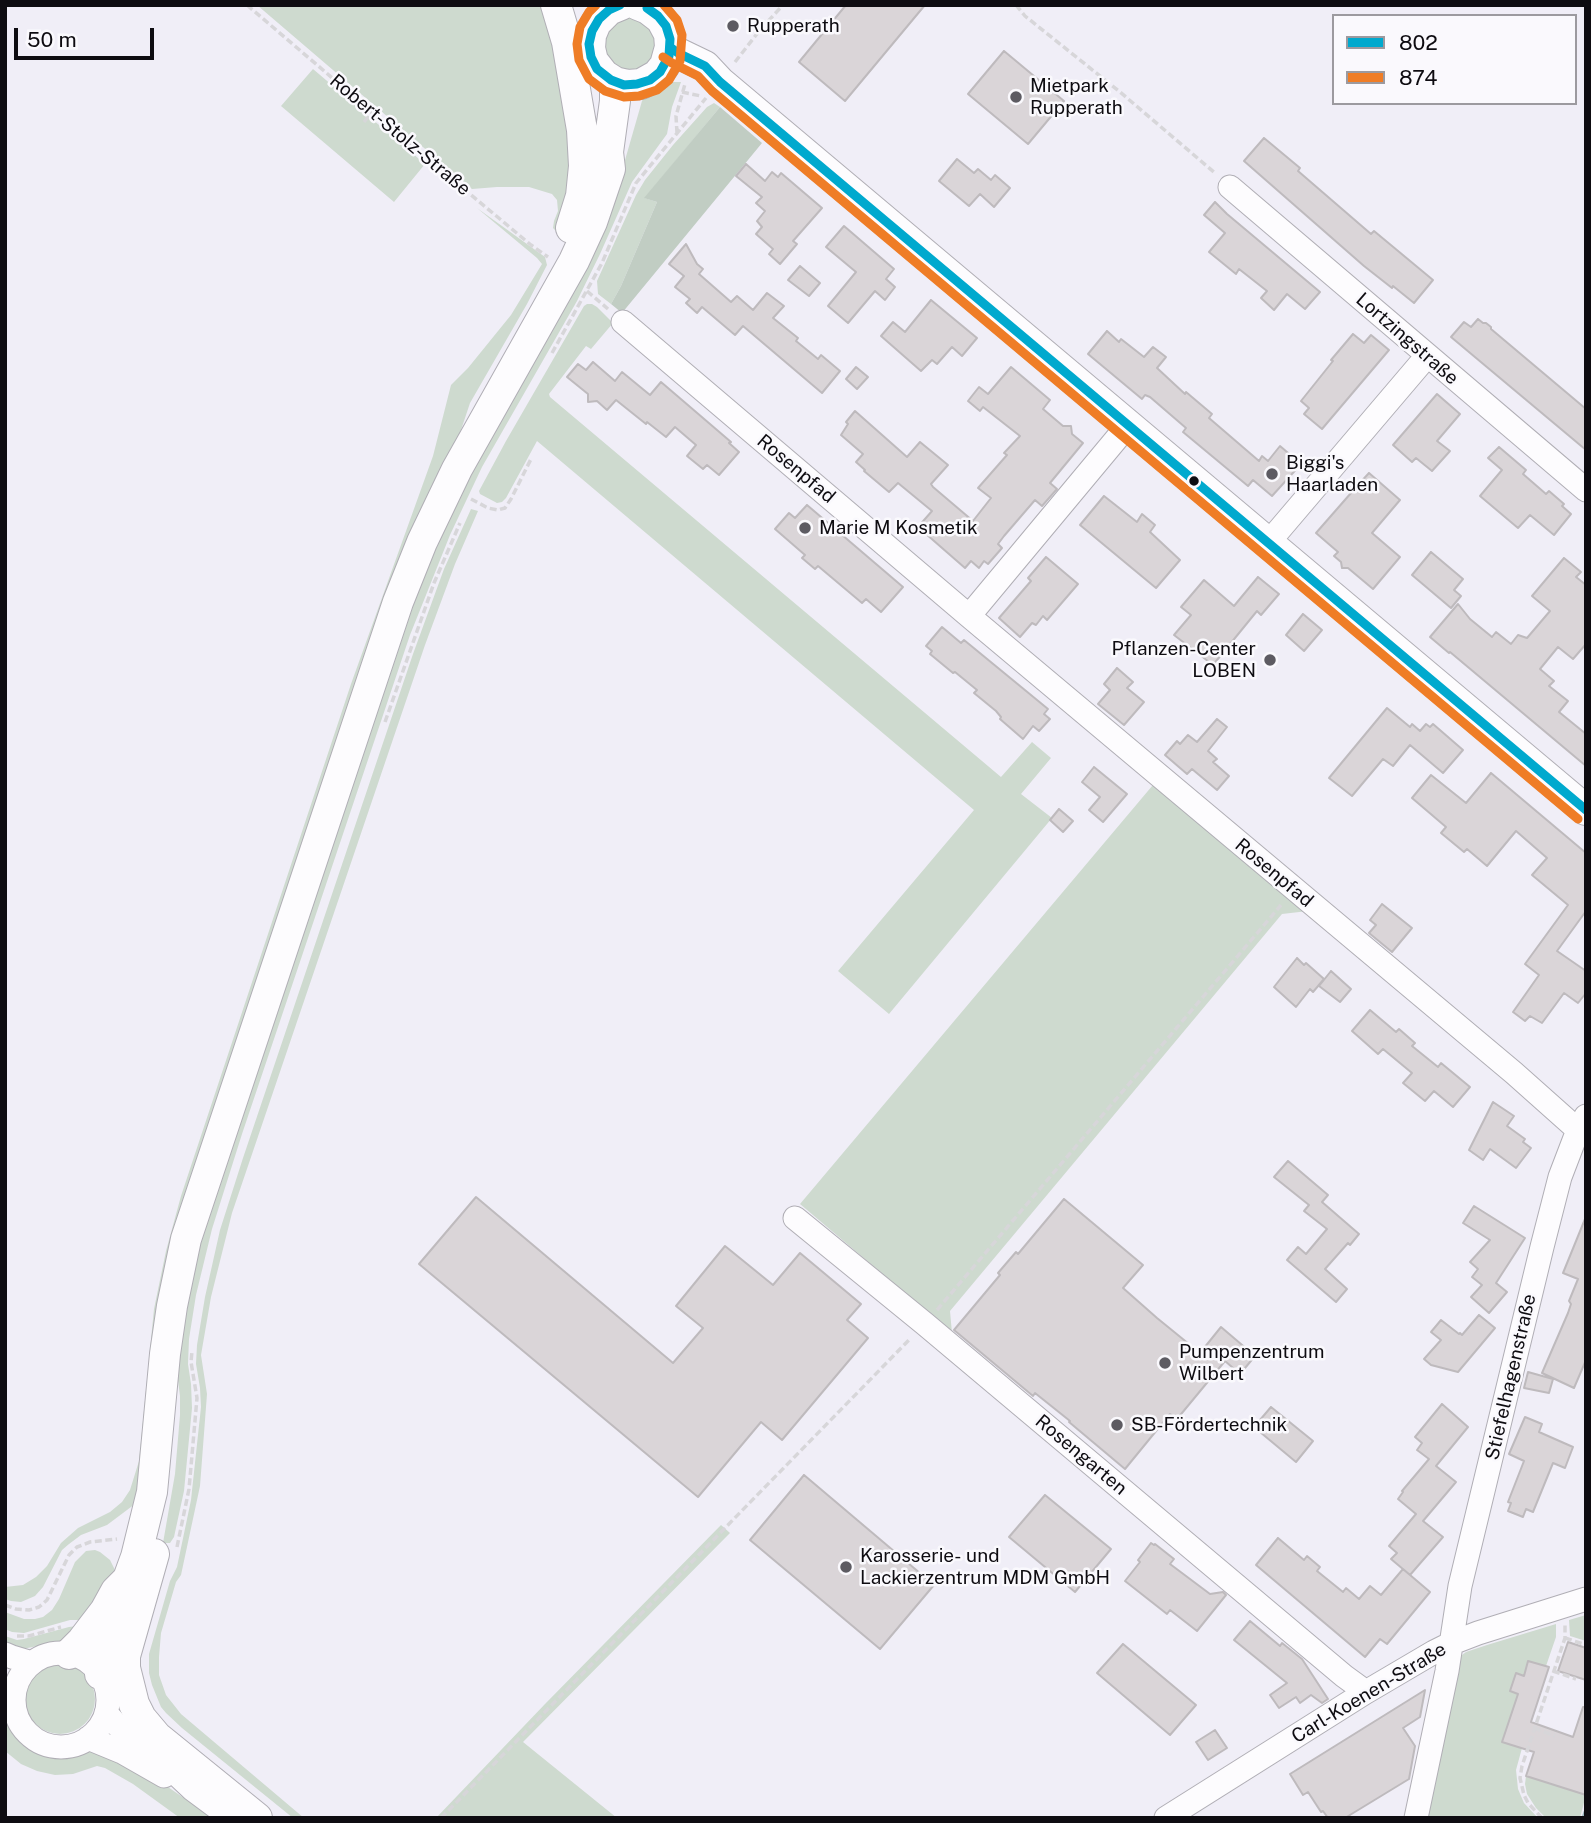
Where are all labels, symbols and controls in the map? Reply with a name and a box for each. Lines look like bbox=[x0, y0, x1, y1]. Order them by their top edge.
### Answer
scale bar bbox=[18, 14, 158, 58]
legend bbox=[1332, 14, 1577, 105]
place label: Rupperath bbox=[747, 15, 840, 37]
marker: Rupperath bbox=[725, 18, 741, 34]
text: 50 m bbox=[27, 27, 77, 52]
text: 802 bbox=[1399, 30, 1438, 55]
text: 874 bbox=[1399, 65, 1437, 90]
street label: Robert-Stolz-Straße bbox=[325, 69, 475, 201]
place label: Mietpark Rupperath bbox=[1030, 75, 1123, 119]
marker: Mietpark Rupperath bbox=[1008, 89, 1024, 105]
street label: Lortzingstraße bbox=[1351, 288, 1463, 390]
street label: Rosenpfad bbox=[752, 430, 840, 508]
place label: Biggi's Haarladen bbox=[1286, 452, 1378, 496]
marker: Biggi's Haarladen bbox=[1264, 466, 1280, 482]
unlabelled marker bbox=[1187, 474, 1201, 488]
place label: Marie M Kosmetik bbox=[819, 517, 978, 539]
marker: Marie M Kosmetik bbox=[797, 520, 813, 536]
place label: Pflanzen-Center LOBEN bbox=[1111, 638, 1256, 682]
marker: Pflanzen-Center LOBEN bbox=[1262, 652, 1278, 668]
street label: Rosenpfad bbox=[1230, 834, 1318, 912]
street label: Stiefelhagenstraße bbox=[1481, 1292, 1541, 1462]
place label: Pumpenzentrum Wilbert bbox=[1179, 1341, 1324, 1385]
marker: Pumpenzentrum Wilbert bbox=[1157, 1355, 1173, 1371]
street label: Rosengarten bbox=[1031, 1410, 1131, 1500]
place label: SB-Fördertechnik bbox=[1131, 1414, 1287, 1436]
marker: SB-Fördertechnik bbox=[1109, 1417, 1125, 1433]
place label: Karosserie- und Lackierzentrum MDM GmbH bbox=[860, 1545, 1110, 1589]
marker: Karosserie- und Lackierzentrum MDM GmbH bbox=[838, 1559, 854, 1575]
street label: Carl-Koenen-Straße bbox=[1288, 1638, 1450, 1748]

